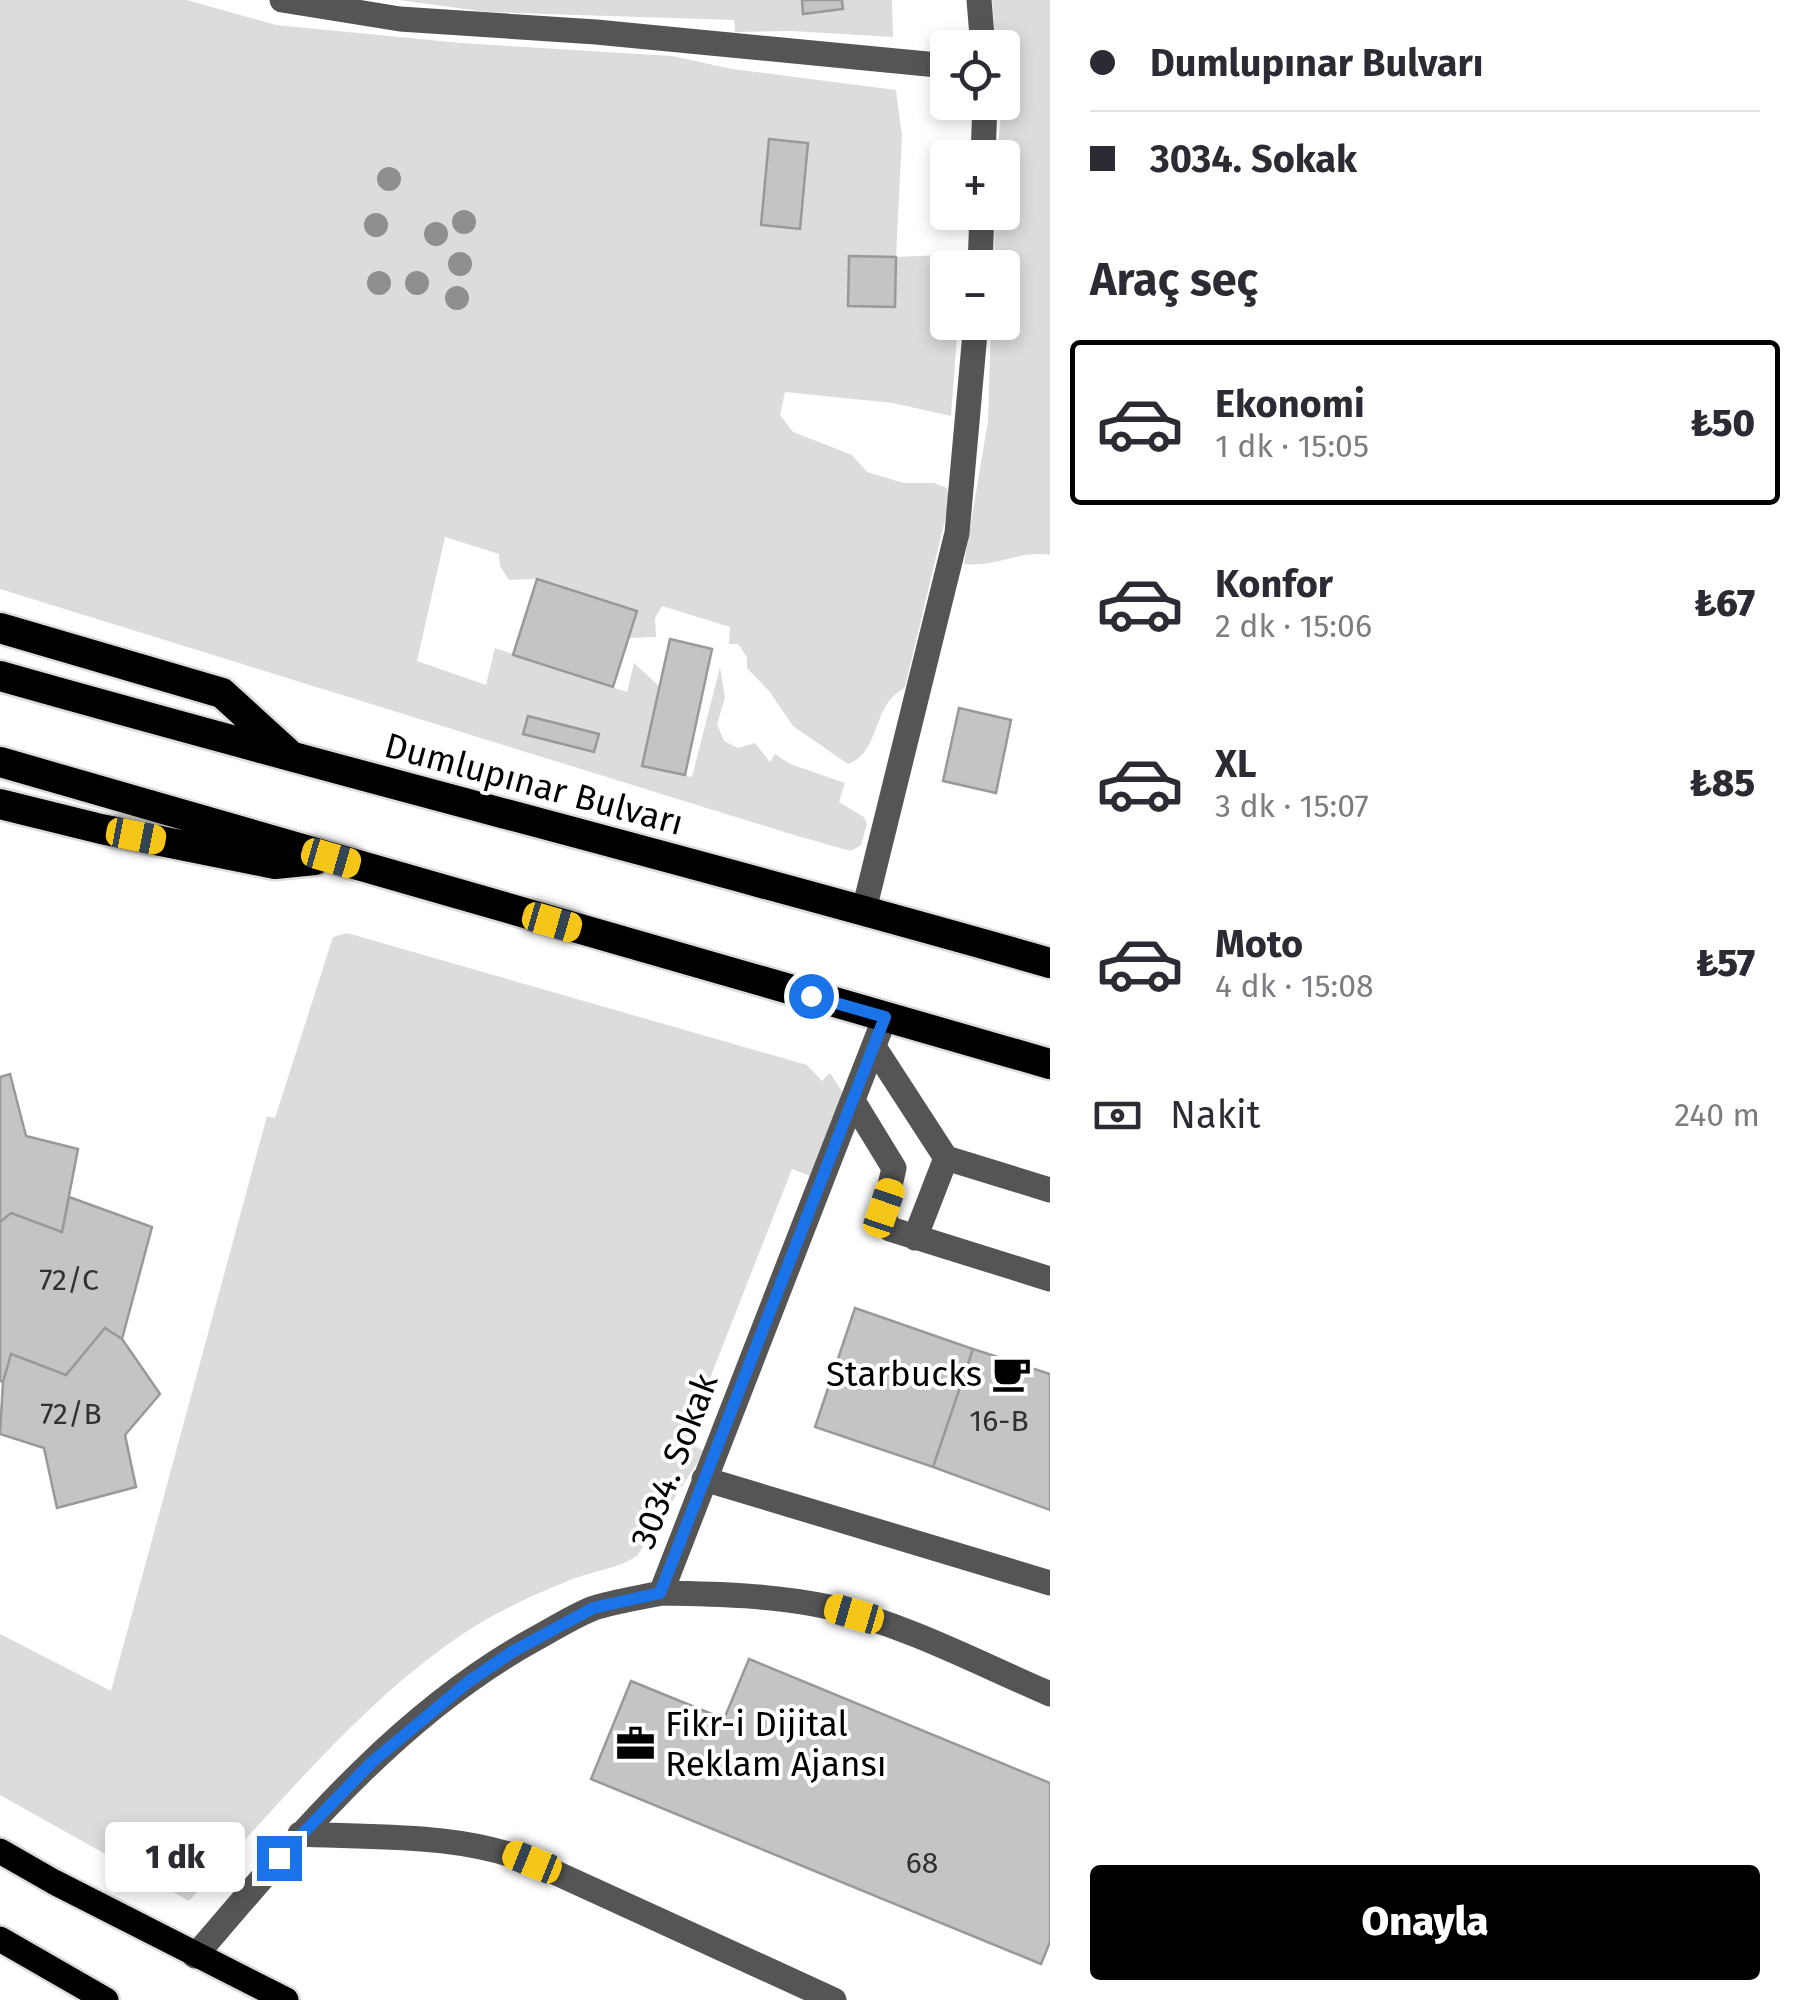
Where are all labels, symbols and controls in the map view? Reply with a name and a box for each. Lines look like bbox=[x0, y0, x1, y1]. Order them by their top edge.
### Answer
map controls bbox=[930, 30, 1020, 340]
button: locate bbox=[930, 30, 1020, 120]
text: Dumlupınar Bulvarı bbox=[1150, 40, 1484, 86]
text: 3034. Sokak bbox=[1150, 136, 1357, 182]
button: + bbox=[930, 140, 1020, 230]
button: − bbox=[930, 250, 1020, 340]
text: Araç seç bbox=[1090, 253, 1258, 307]
icon: car bbox=[1095, 378, 1185, 468]
text: Ekonomi bbox=[1215, 381, 1365, 427]
text: ₺50 bbox=[1690, 400, 1755, 446]
text: 1 dk · 15:05 bbox=[1215, 427, 1369, 465]
icon: car bbox=[1095, 558, 1185, 648]
text: Konfor bbox=[1215, 561, 1333, 607]
text: ₺67 bbox=[1694, 580, 1755, 626]
text: 2 dk · 15:06 bbox=[1215, 607, 1372, 645]
street label: Dumlupınar Bulvarı bbox=[380, 724, 688, 844]
icon: car bbox=[1095, 738, 1185, 828]
text: XL bbox=[1215, 741, 1257, 787]
text: ₺85 bbox=[1689, 760, 1755, 806]
text: 3 dk · 15:07 bbox=[1215, 787, 1369, 825]
car bbox=[104, 816, 168, 856]
car bbox=[298, 835, 364, 881]
car bbox=[519, 899, 585, 945]
icon: car bbox=[1095, 918, 1185, 1008]
text: Moto bbox=[1215, 921, 1303, 967]
text: ₺57 bbox=[1696, 940, 1755, 986]
text: 4 dk · 15:08 bbox=[1215, 967, 1374, 1005]
route start bbox=[789, 974, 834, 1019]
icon: cash bbox=[1090, 1088, 1145, 1143]
text: Nakit bbox=[1170, 1092, 1261, 1138]
text: 240 m bbox=[1674, 1096, 1760, 1134]
car bbox=[860, 1175, 908, 1241]
house number: 72/C bbox=[39, 1262, 99, 1298]
place label: Starbucks bbox=[826, 1353, 982, 1395]
cafe icon: Starbucks bbox=[991, 1353, 1033, 1395]
street label: 3034. Sokak bbox=[621, 1367, 727, 1554]
house number: 72/B bbox=[40, 1396, 102, 1432]
house number: 16-B bbox=[969, 1403, 1029, 1439]
car bbox=[821, 1591, 887, 1637]
place label: Fikr-i Dijital Reklam Ajansı bbox=[665, 1703, 887, 1785]
office icon: Fikr-i Dijital Reklam Ajansı bbox=[614, 1723, 656, 1765]
callout: 1 dk bbox=[104, 1823, 244, 1893]
route end bbox=[257, 1836, 302, 1881]
car bbox=[499, 1837, 565, 1887]
text: 1 dk bbox=[145, 1838, 205, 1876]
house number: 68 bbox=[906, 1845, 938, 1881]
button: Onayla bbox=[1090, 1865, 1760, 1980]

